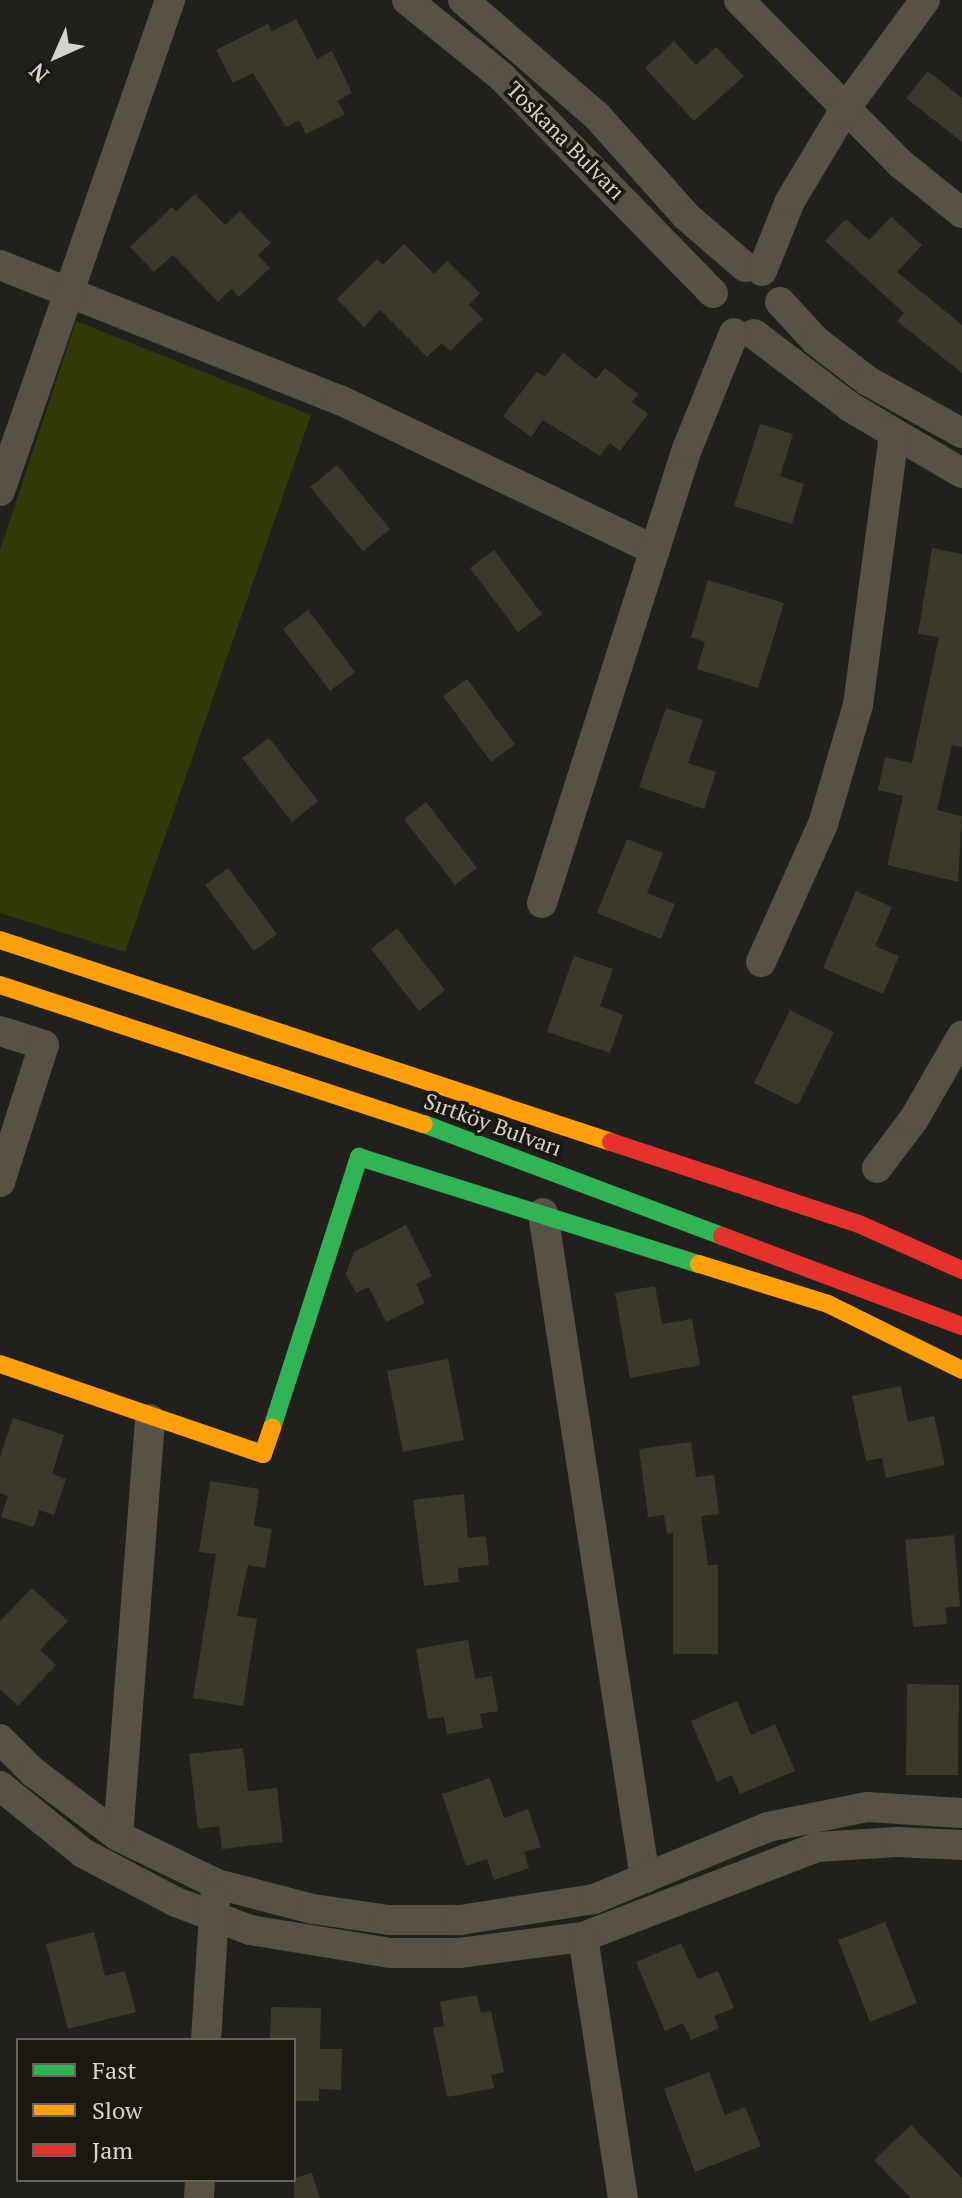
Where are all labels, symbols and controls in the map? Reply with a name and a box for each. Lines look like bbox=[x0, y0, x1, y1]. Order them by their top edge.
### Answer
north arrow bbox=[16, 16, 96, 96]
text: N bbox=[23, 57, 55, 89]
street label: Toskana Bulvarı bbox=[502, 76, 630, 204]
street label: Sırtköy Bulvarı bbox=[421, 1087, 565, 1161]
legend bbox=[16, 2038, 296, 2182]
text: Fast bbox=[92, 2054, 136, 2086]
text: Slow bbox=[92, 2094, 143, 2126]
text: Jam bbox=[92, 2134, 133, 2166]

